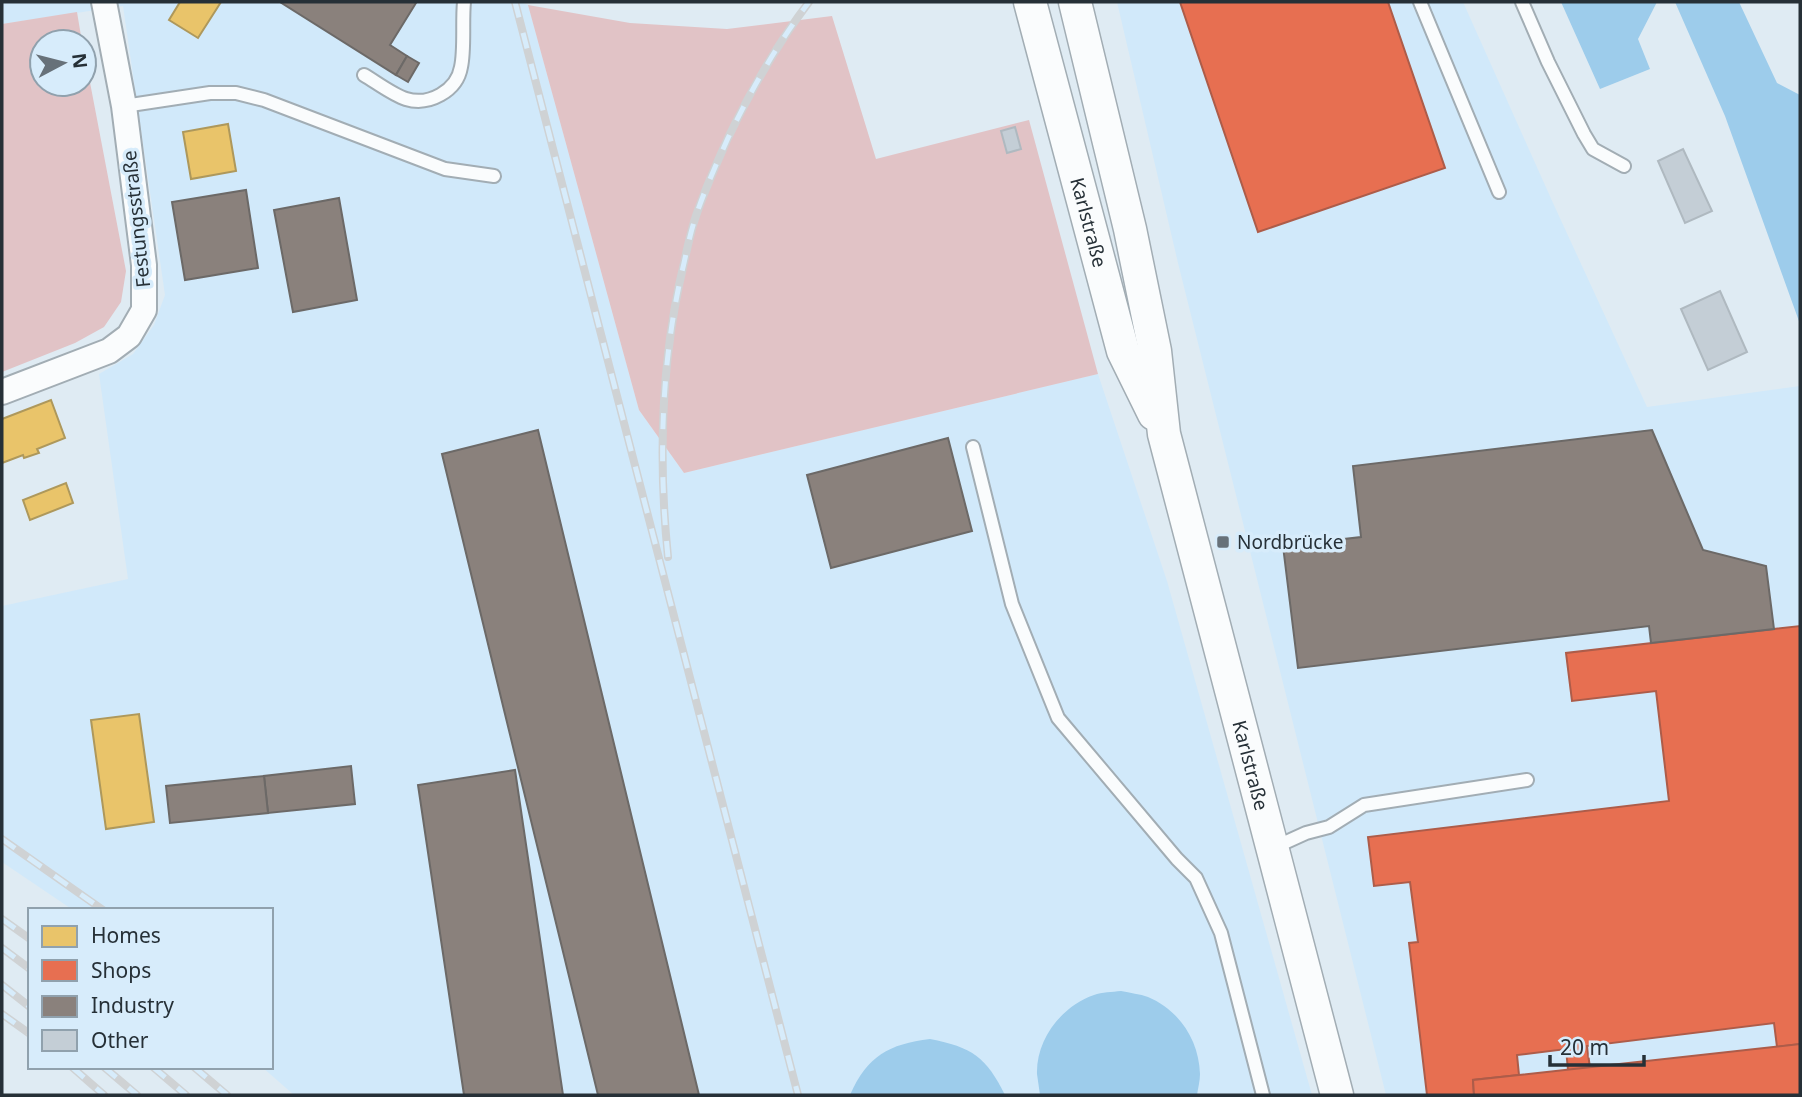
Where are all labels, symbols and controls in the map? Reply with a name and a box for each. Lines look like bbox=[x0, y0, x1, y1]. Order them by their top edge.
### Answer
north arrow bbox=[28, 28, 98, 98]
text: N bbox=[66, 52, 94, 70]
street label: Festungsstraße bbox=[116, 149, 156, 289]
street label: Karlstraße bbox=[1064, 175, 1113, 270]
place label: Nordbrücke bbox=[1237, 529, 1343, 555]
marker: Nordbrücke bbox=[1215, 534, 1231, 550]
street label: Karlstraße bbox=[1226, 717, 1275, 813]
legend bbox=[28, 908, 273, 1069]
text: Homes bbox=[91, 921, 161, 949]
text: Shops bbox=[91, 956, 151, 984]
text: Industry bbox=[91, 991, 174, 1019]
scale bar bbox=[1550, 1024, 1644, 1068]
text: Other bbox=[91, 1026, 149, 1054]
text: 20 m bbox=[1560, 1033, 1609, 1061]

